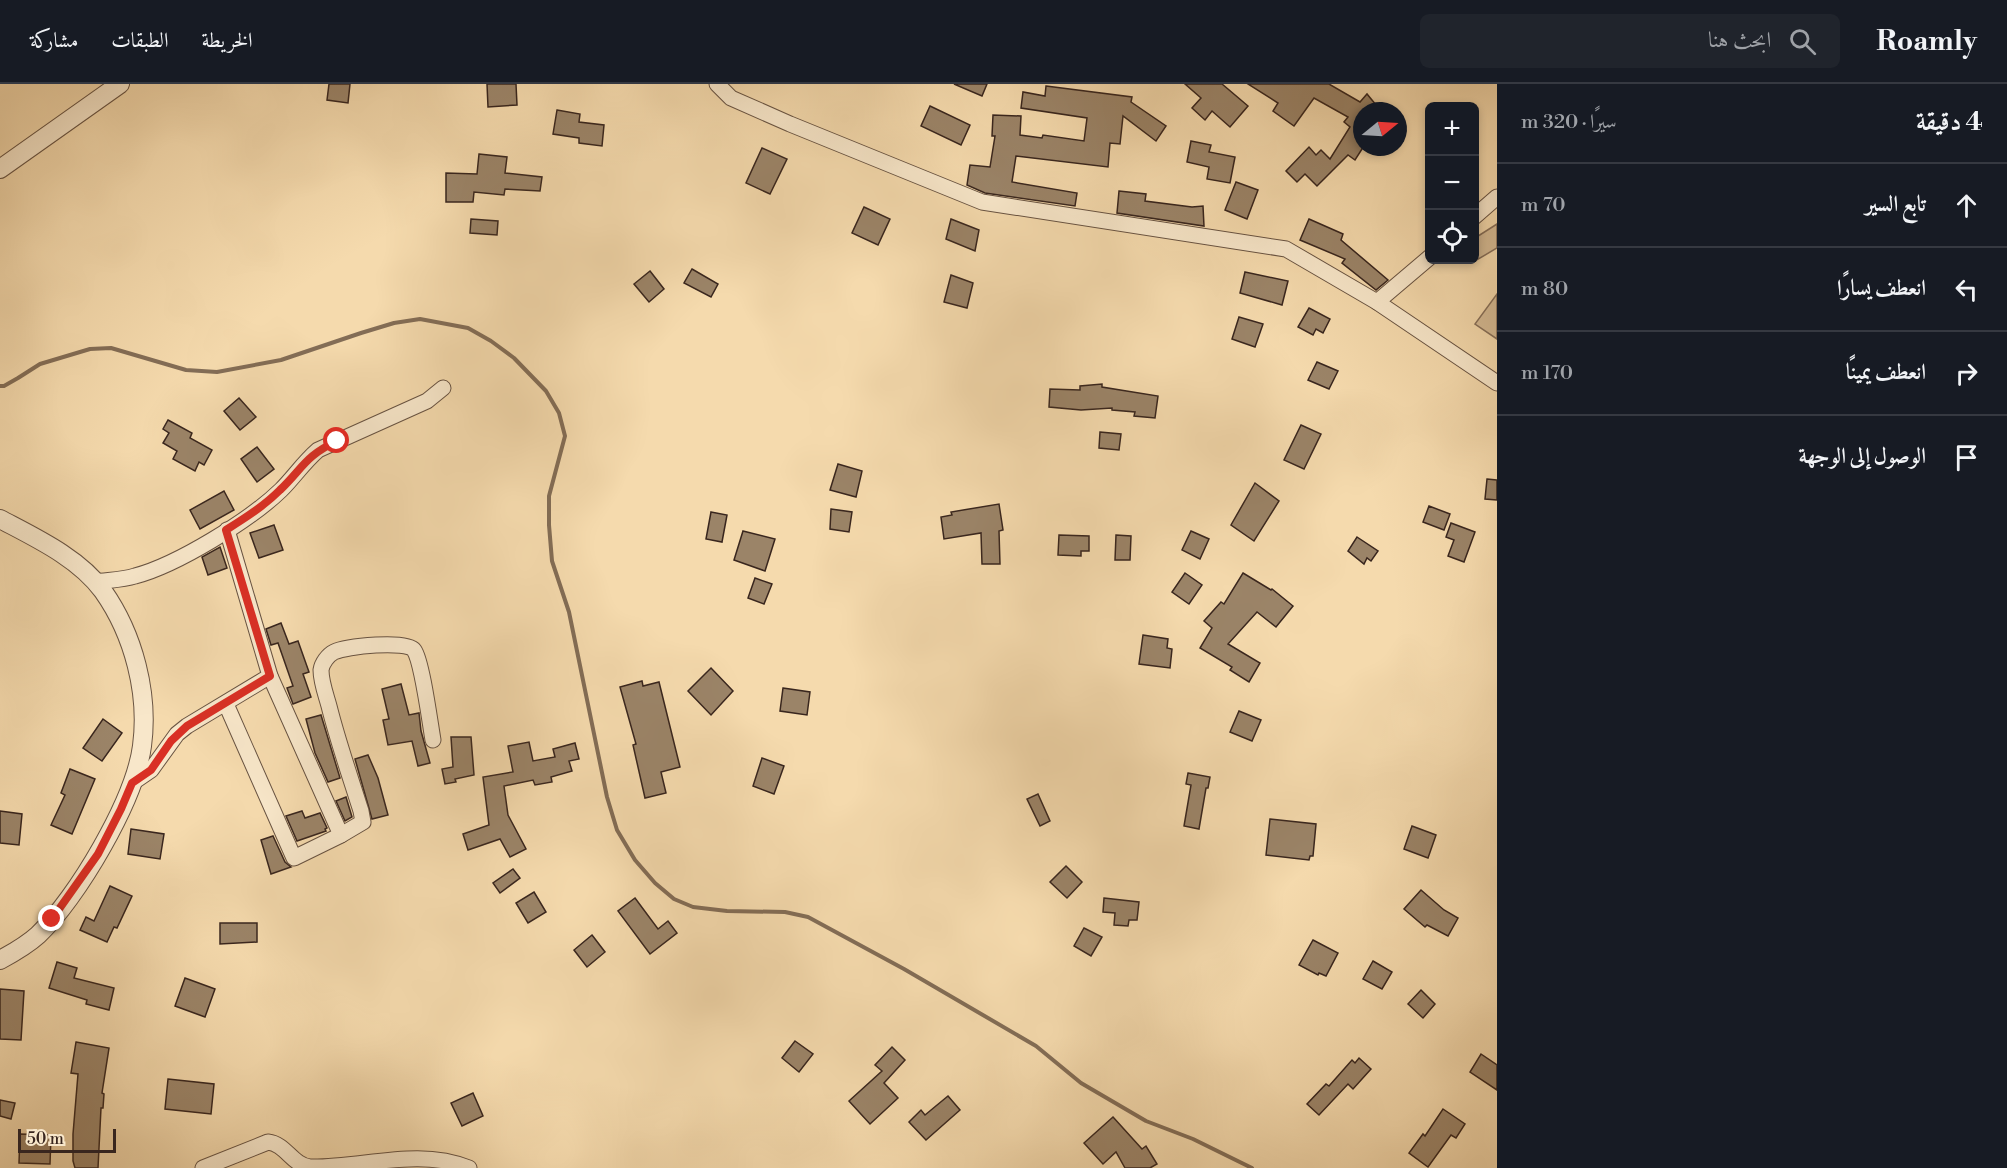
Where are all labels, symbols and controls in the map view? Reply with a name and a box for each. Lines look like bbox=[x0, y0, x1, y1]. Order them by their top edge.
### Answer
search box bbox=[1420, 14, 1840, 68]
text: Roamly bbox=[1876, 24, 1977, 59]
icon: search bbox=[1786, 25, 1819, 58]
text: ابحث هنا bbox=[1708, 27, 1771, 54]
text: مشاركة bbox=[30, 28, 78, 54]
text: الطبقات bbox=[111, 28, 168, 54]
text: الخريطة bbox=[201, 28, 253, 54]
north arrow bbox=[1353, 102, 1407, 156]
map controls bbox=[1425, 102, 1479, 264]
button: + bbox=[1425, 102, 1479, 156]
text: 4 دقيقة bbox=[1916, 106, 1983, 138]
text: سيرًا · 320 m bbox=[1521, 110, 1617, 135]
button: − bbox=[1425, 156, 1479, 210]
icon: ahead bbox=[1950, 189, 1983, 222]
text: تابع السير bbox=[1865, 191, 1926, 218]
text: 70 m bbox=[1521, 193, 1566, 218]
button: locate bbox=[1425, 210, 1479, 264]
icon: left bbox=[1950, 273, 1983, 306]
text: انعطف يسارًا bbox=[1837, 275, 1926, 302]
text: 80 m bbox=[1521, 277, 1568, 302]
icon: right bbox=[1950, 357, 1983, 390]
text: انعطف يمينًا bbox=[1846, 359, 1926, 386]
text: 170 m bbox=[1521, 361, 1573, 386]
route start bbox=[323, 427, 349, 453]
icon: arrive bbox=[1950, 441, 1983, 474]
text: الوصول إلى الوجهة bbox=[1798, 443, 1926, 470]
route end bbox=[38, 905, 64, 931]
scale bar bbox=[18, 1126, 116, 1154]
text: 50 m bbox=[27, 1129, 64, 1149]

